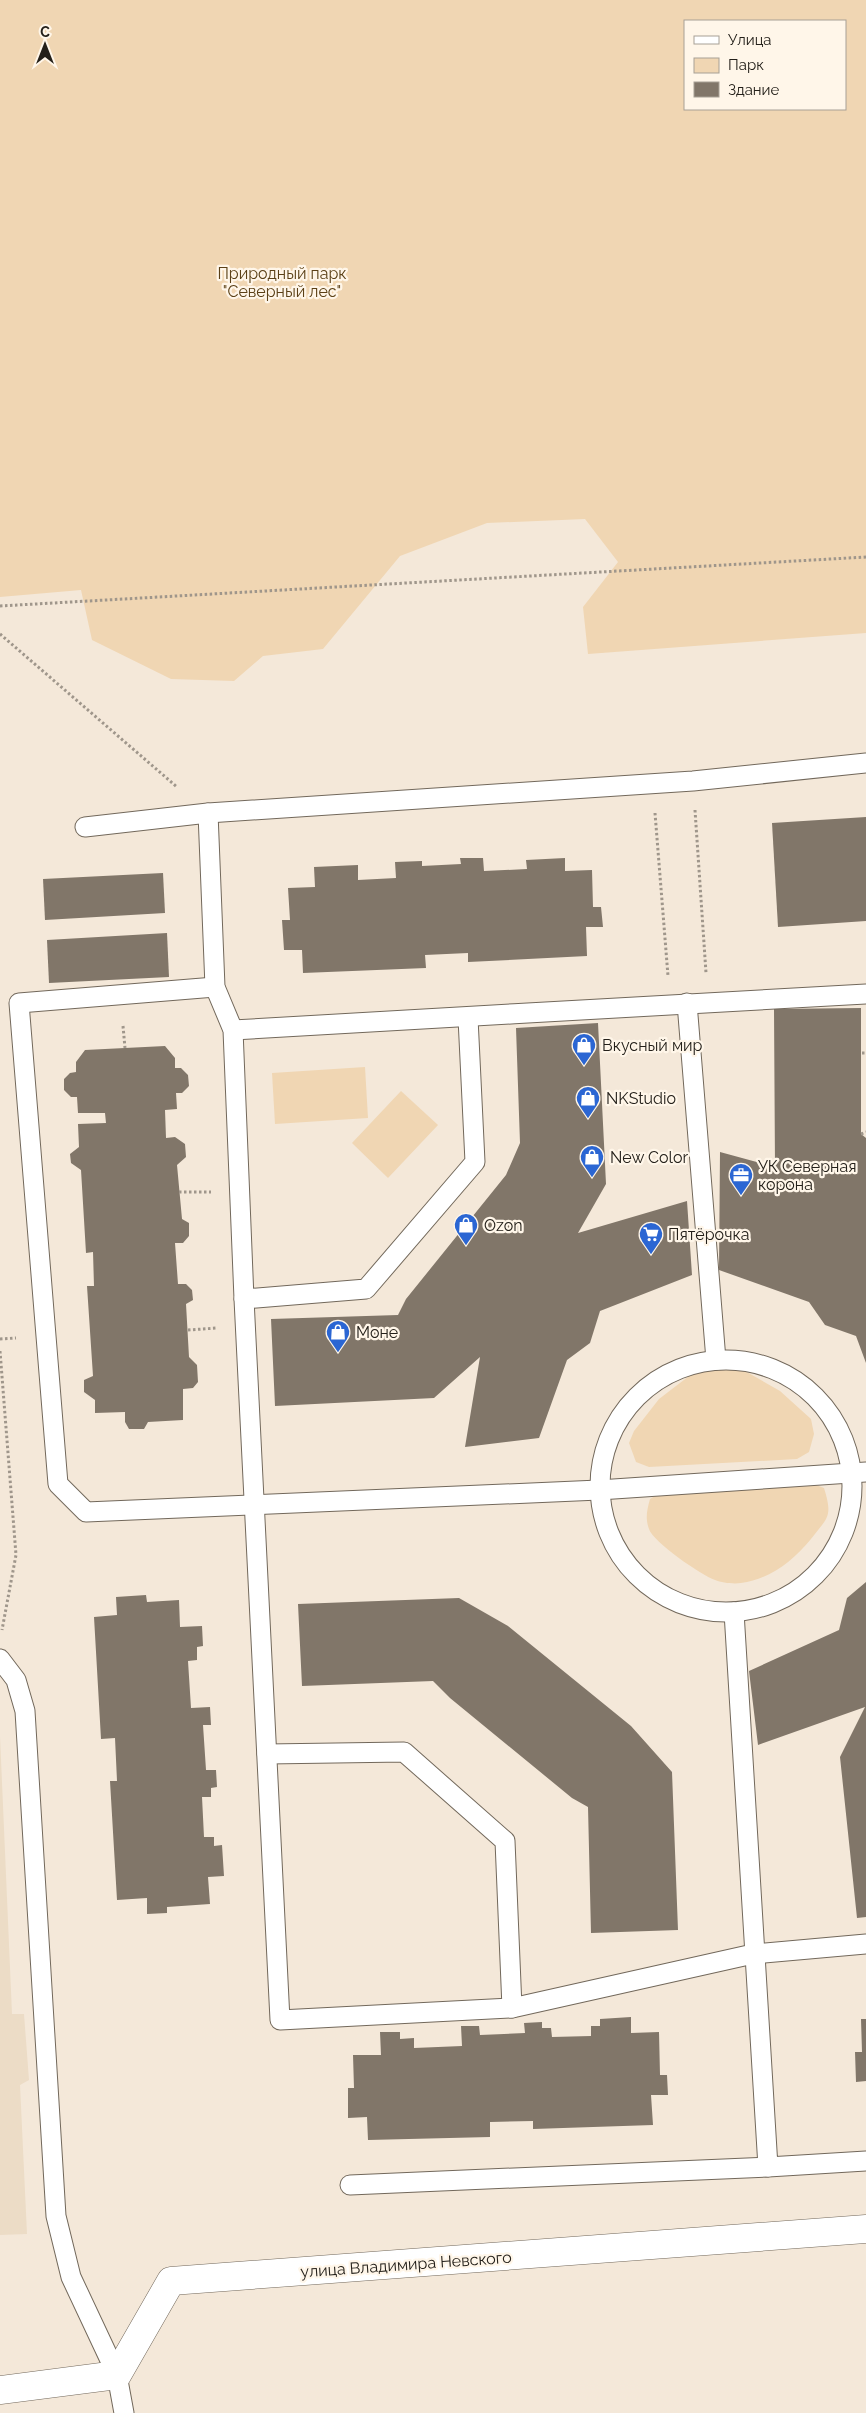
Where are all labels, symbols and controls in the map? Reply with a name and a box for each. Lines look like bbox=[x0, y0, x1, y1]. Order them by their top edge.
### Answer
north arrow bbox=[20, 20, 70, 70]
legend bbox=[684, 20, 846, 110]
text: С bbox=[40, 24, 50, 40]
text: Улица bbox=[728, 31, 772, 49]
text: Парк bbox=[728, 56, 764, 74]
text: Здание bbox=[728, 81, 780, 99]
park label: Природный парк "Северный лес" bbox=[217, 264, 347, 301]
shop icon: Вкусный мир bbox=[571, 1032, 597, 1066]
place label: Вкусный мир bbox=[602, 1036, 703, 1055]
shop icon: NKStudio bbox=[575, 1085, 601, 1119]
place label: NKStudio bbox=[606, 1089, 676, 1108]
shop icon: New Color bbox=[579, 1144, 605, 1178]
place label: New Color bbox=[610, 1148, 688, 1167]
place label: УК Северная корона bbox=[758, 1157, 856, 1194]
office icon: УК Северная корона bbox=[728, 1162, 754, 1196]
shop icon: Ozon bbox=[453, 1212, 479, 1246]
place label: Ozon bbox=[484, 1216, 523, 1235]
supermarket icon: Пятёрочка bbox=[638, 1221, 664, 1255]
place label: Пятёрочка bbox=[668, 1225, 749, 1244]
shop icon: Моне bbox=[325, 1319, 351, 1353]
place label: Моне bbox=[356, 1323, 398, 1342]
street label: улица Владимира Невского bbox=[300, 2248, 512, 2281]

